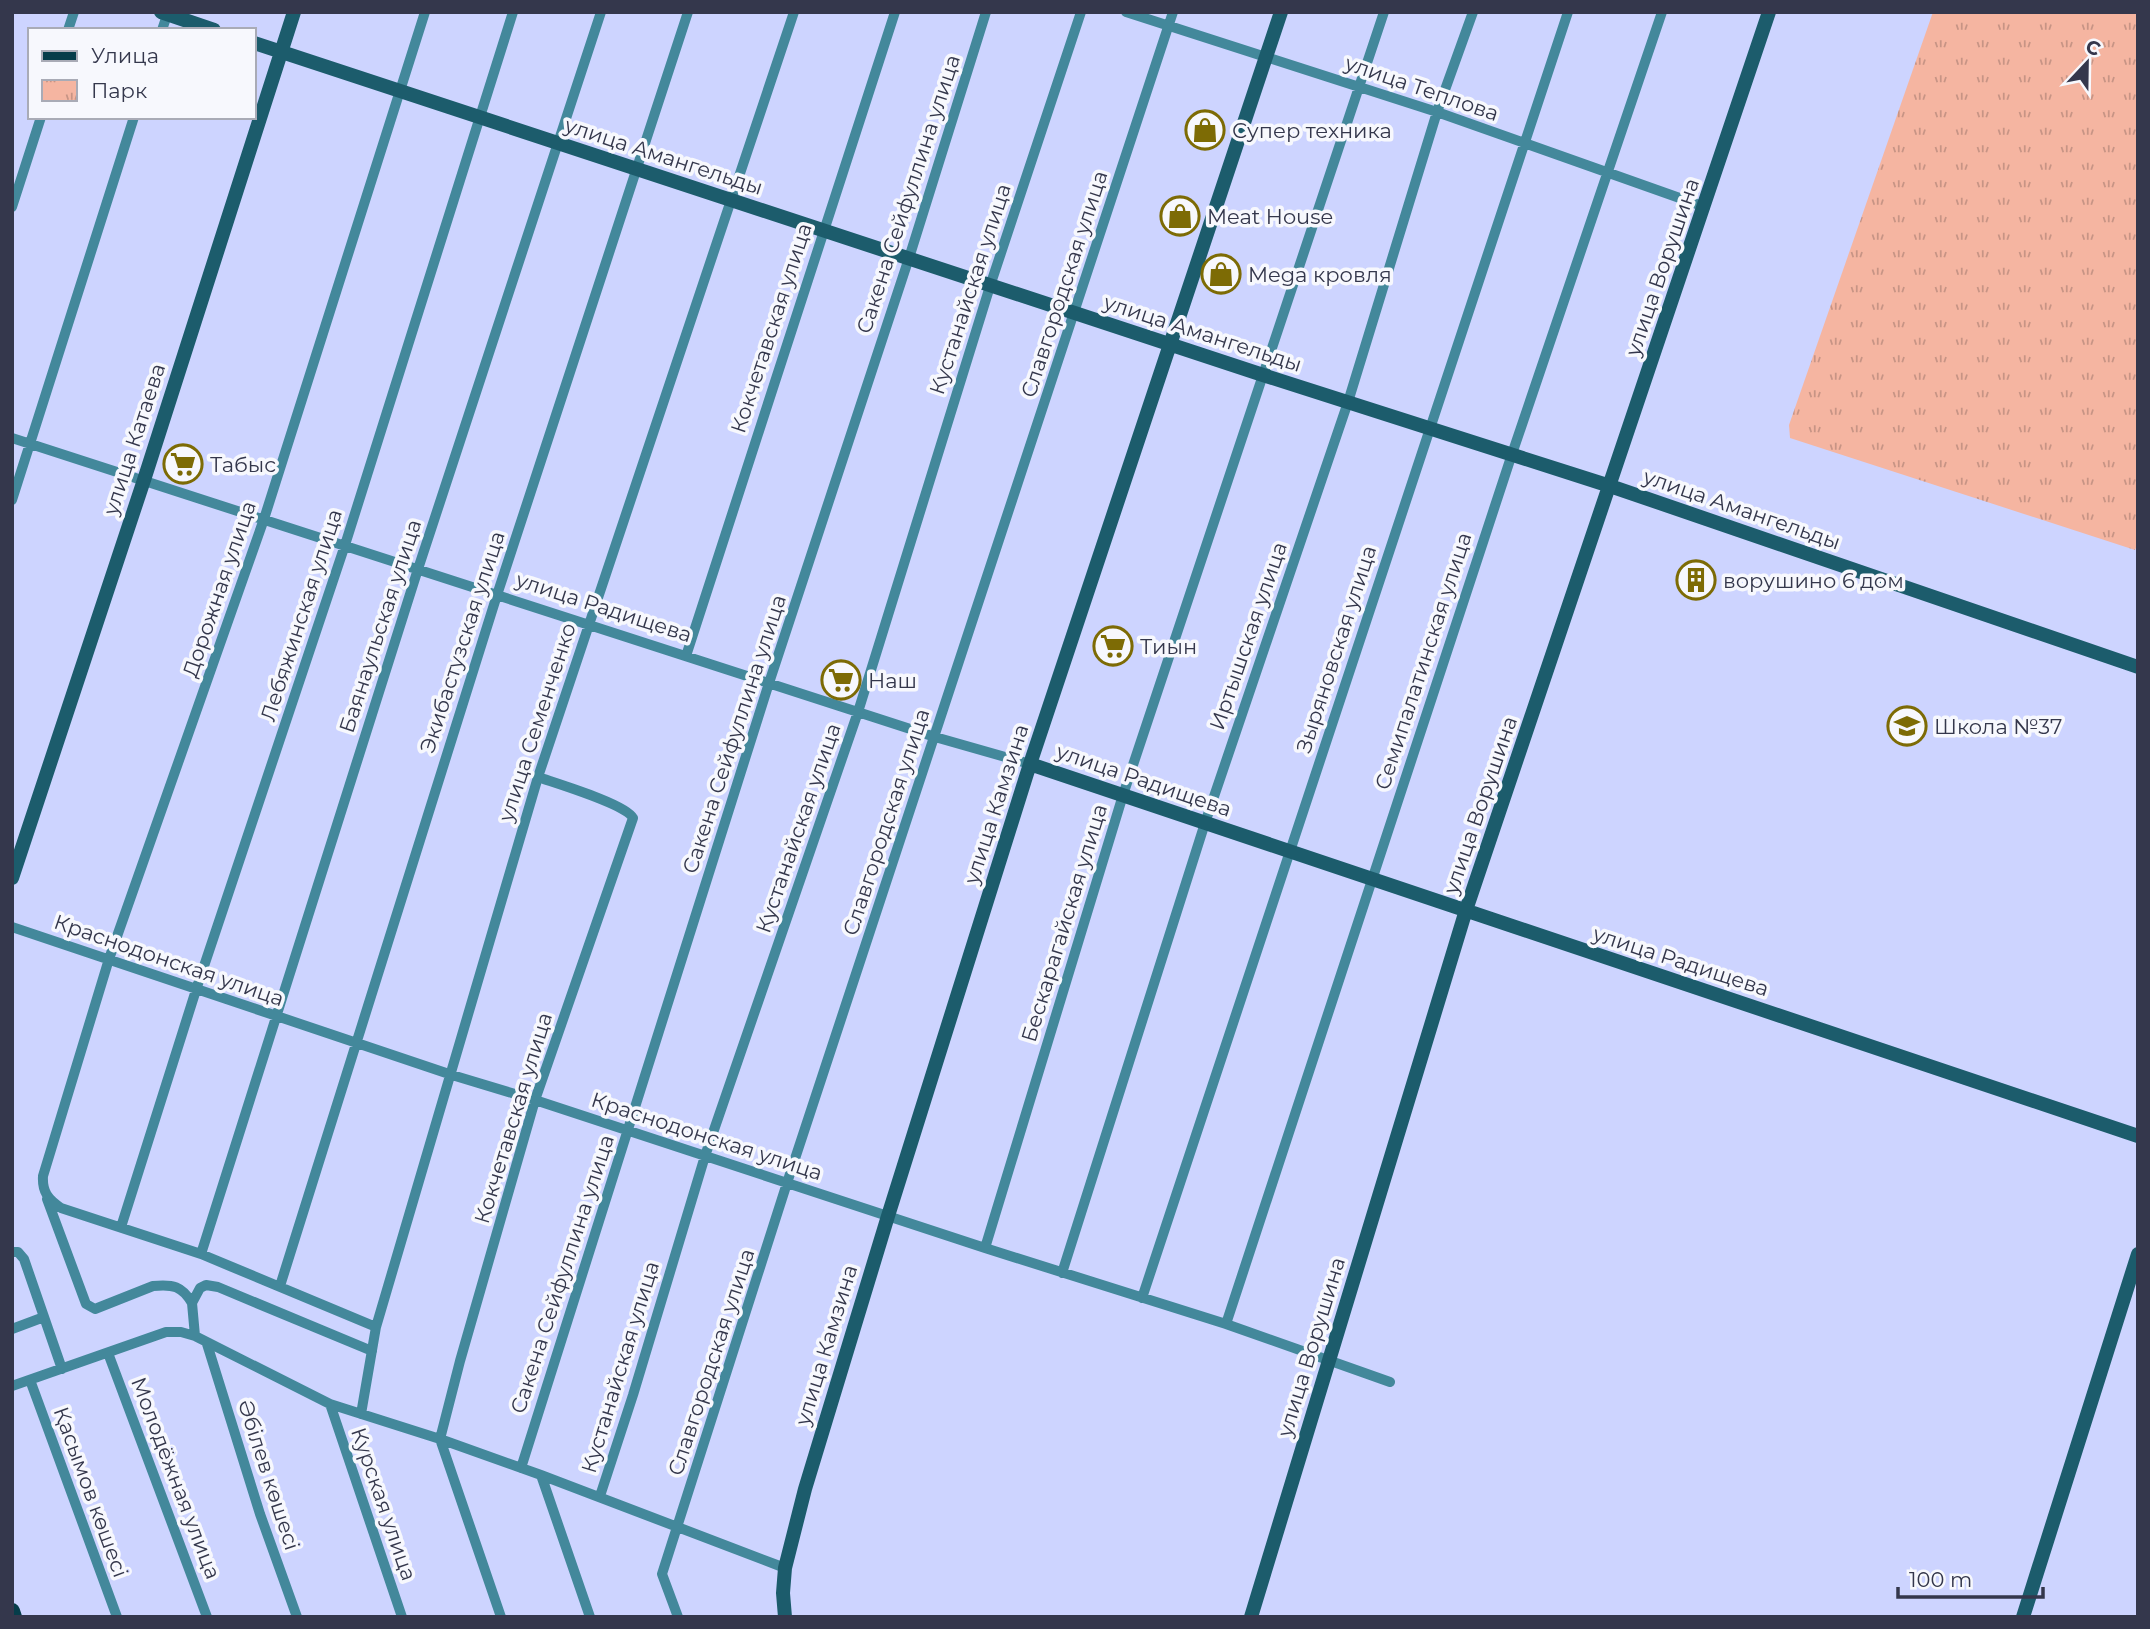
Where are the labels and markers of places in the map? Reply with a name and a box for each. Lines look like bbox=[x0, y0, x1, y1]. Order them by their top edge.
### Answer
shop icon: Супер техника bbox=[1184, 109, 1226, 151]
place label: Супер техника bbox=[1232, 118, 1392, 143]
shop icon: Meat House bbox=[1159, 195, 1201, 237]
place label: Meat House bbox=[1207, 204, 1333, 229]
shop icon: Mega кровля bbox=[1200, 253, 1242, 295]
place label: Mega кровля bbox=[1248, 262, 1392, 287]
supermarket icon: Табыс bbox=[162, 443, 204, 485]
place label: Табыс bbox=[210, 452, 276, 477]
building icon: ворушино 6 дом bbox=[1675, 559, 1717, 601]
place label: ворушино 6 дом bbox=[1723, 568, 1904, 593]
supermarket icon: Тиын bbox=[1092, 625, 1134, 667]
place label: Тиын bbox=[1140, 634, 1197, 659]
supermarket icon: Наш bbox=[820, 659, 862, 701]
place label: Наш bbox=[868, 668, 917, 693]
school or university icon: Школа №37 bbox=[1886, 705, 1928, 747]
place label: Школа №37 bbox=[1934, 714, 2062, 739]

